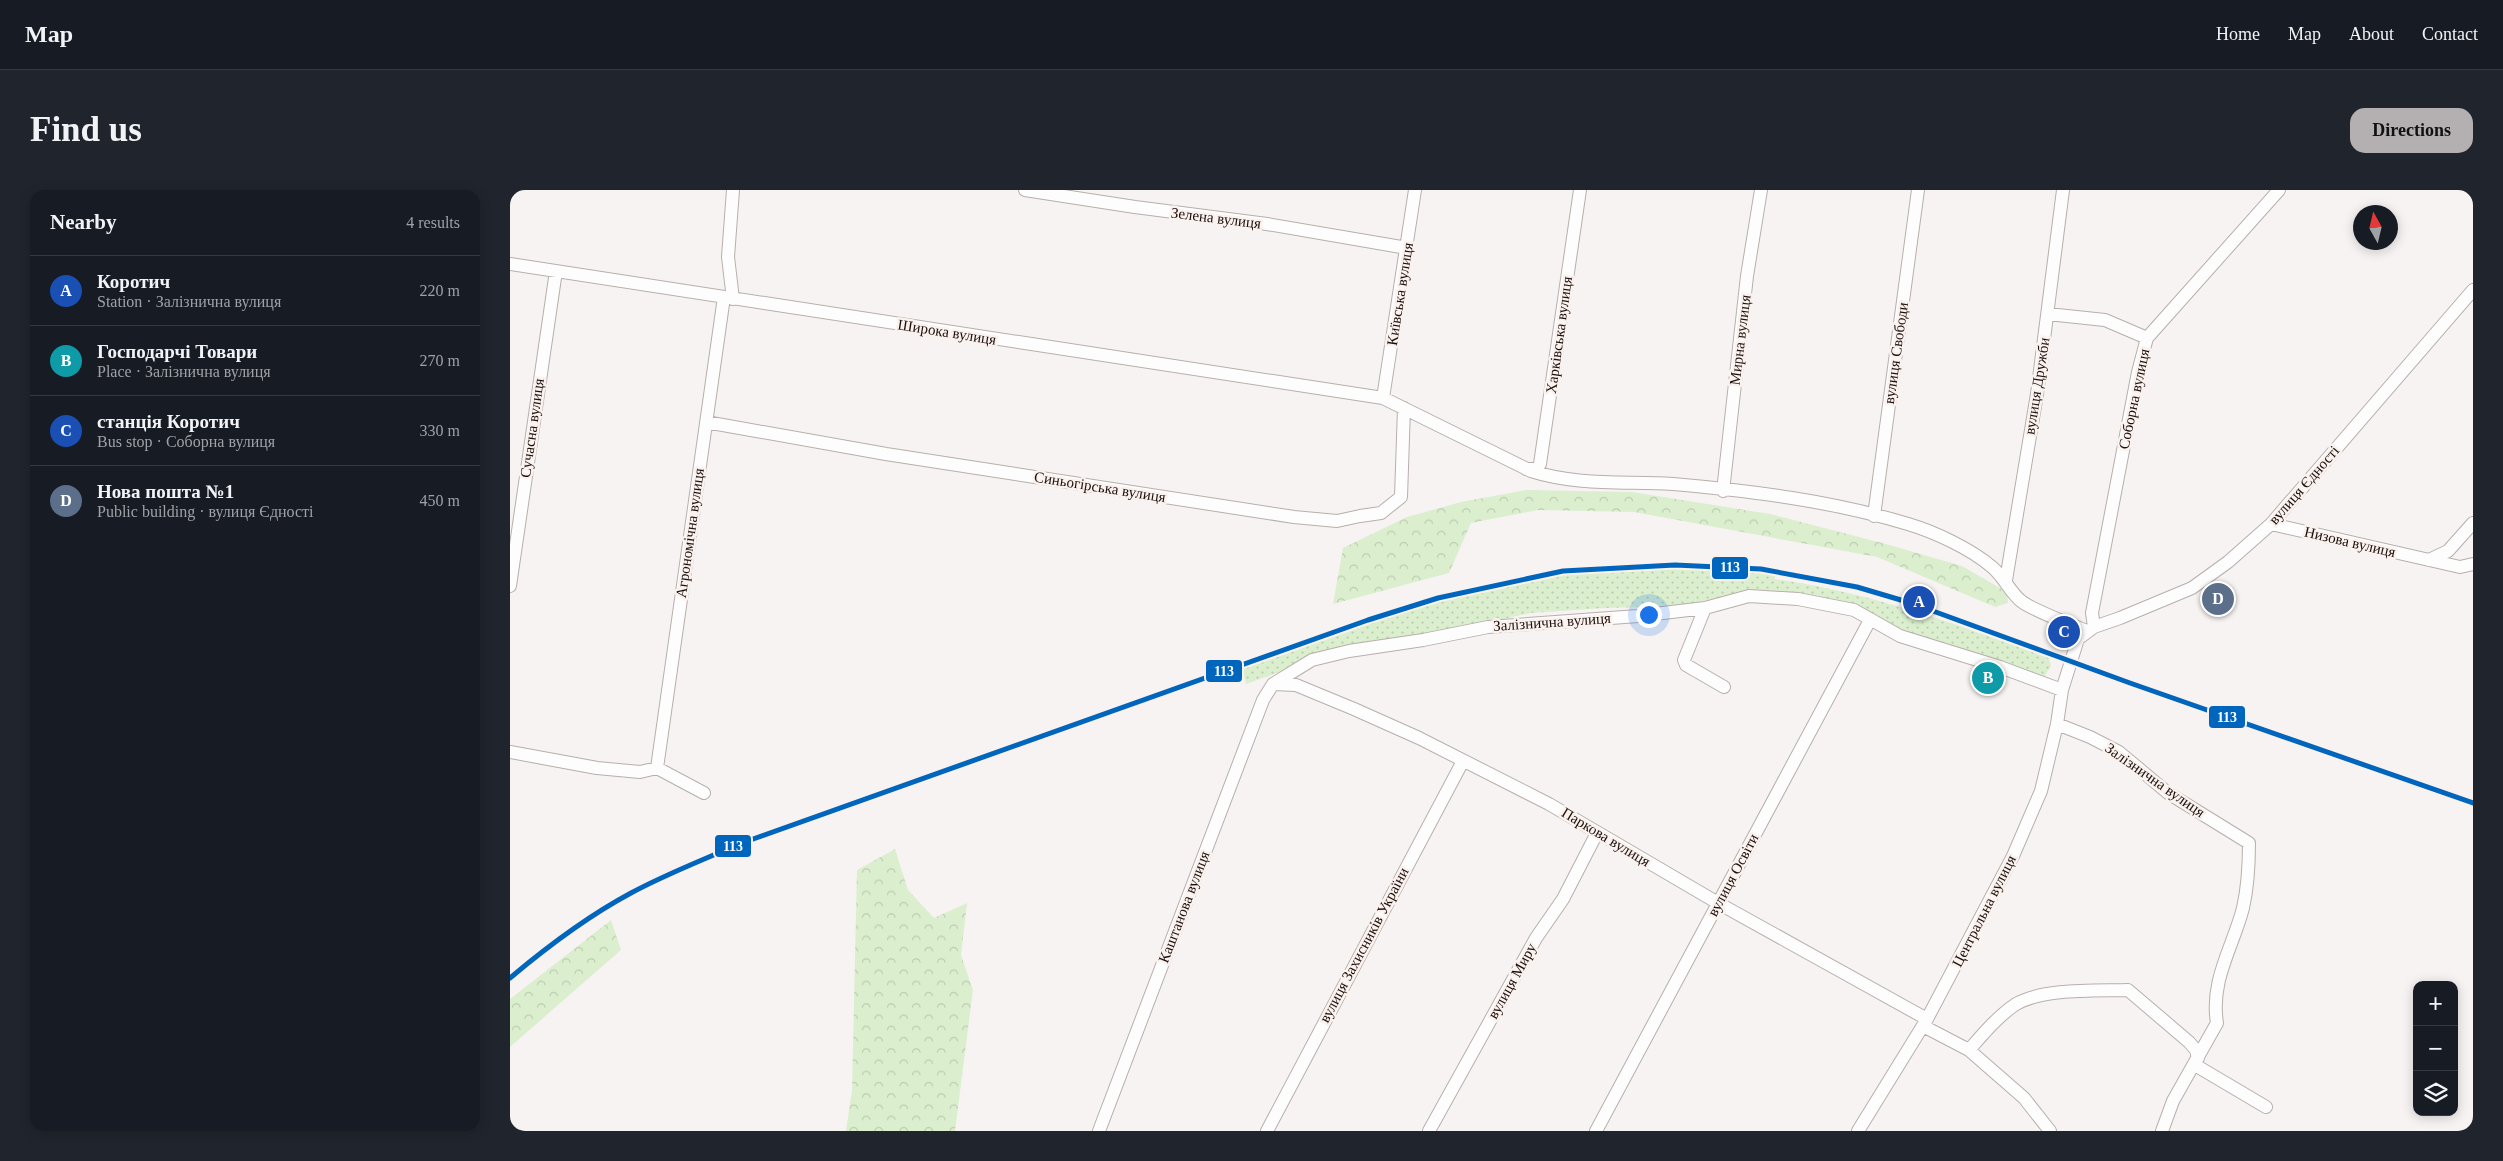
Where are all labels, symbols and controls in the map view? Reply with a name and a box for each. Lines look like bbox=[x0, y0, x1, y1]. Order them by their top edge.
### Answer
text: Map bbox=[25, 21, 73, 47]
text: Home bbox=[2216, 24, 2260, 44]
text: Map bbox=[2288, 24, 2321, 44]
text: About bbox=[2349, 24, 2394, 44]
text: Contact bbox=[2422, 24, 2478, 44]
button: Directions bbox=[2350, 108, 2473, 153]
text: Find us bbox=[30, 110, 142, 149]
street label: Зелена вулиця bbox=[1170, 205, 1262, 231]
north arrow bbox=[2353, 205, 2398, 250]
text: Nearby bbox=[50, 210, 117, 234]
text: 4 results bbox=[406, 214, 460, 231]
street label: Київська вулиця bbox=[1384, 241, 1416, 347]
text: Коротич bbox=[97, 271, 170, 292]
street label: Харківська вулиця bbox=[1543, 275, 1575, 395]
text: A bbox=[60, 282, 72, 299]
text: 220 m bbox=[420, 282, 460, 299]
text: Station · Залізнична вулиця bbox=[97, 293, 281, 310]
street label: Мирна вулиця bbox=[1727, 294, 1754, 386]
street label: вулиця Свободи bbox=[1881, 301, 1911, 405]
street label: Широка вулиця bbox=[897, 316, 997, 348]
street label: вулиця Дружби bbox=[2021, 336, 2053, 436]
text: Господарчі Товари bbox=[97, 341, 257, 362]
street label: Соборна вулиця bbox=[2116, 347, 2152, 451]
text: B bbox=[61, 352, 71, 369]
text: 270 m bbox=[420, 352, 460, 369]
text: Place · Залізнична вулиця bbox=[97, 363, 271, 380]
street label: Сучасна вулиця bbox=[517, 377, 547, 479]
text: станція Коротич bbox=[97, 411, 240, 432]
text: C bbox=[60, 422, 72, 439]
text: 330 m bbox=[420, 422, 460, 439]
text: Bus stop · Соборна вулиця bbox=[97, 433, 275, 450]
street label: вулиця Єдності bbox=[2266, 443, 2342, 527]
street label: Агрономічна вулиця bbox=[673, 467, 707, 599]
street label: Синьогірська вулиця bbox=[1033, 469, 1167, 505]
text: Нова пошта №1 bbox=[97, 481, 234, 502]
text: D bbox=[60, 492, 72, 509]
text: 450 m bbox=[420, 492, 460, 509]
text: Public building · вулиця Єдності bbox=[97, 503, 314, 520]
street label: Низова вулиця bbox=[2303, 524, 2397, 560]
line badge: 113 bbox=[1711, 556, 1749, 580]
text: 113 bbox=[1720, 560, 1740, 575]
pin: D bbox=[2202, 580, 2234, 618]
pin: A bbox=[1903, 583, 1935, 621]
your location bbox=[1636, 602, 1662, 628]
street label: Залізнична вулиця bbox=[1493, 610, 1611, 634]
pin: C bbox=[2048, 613, 2080, 651]
line badge: 113 bbox=[1205, 659, 1243, 683]
pin: B bbox=[1972, 659, 2004, 697]
text: 113 bbox=[1214, 664, 1234, 679]
line badge: 113 bbox=[2208, 705, 2246, 729]
text: 113 bbox=[2217, 710, 2237, 725]
street label: Залізнична вулиця bbox=[2102, 740, 2208, 820]
street label: Паркова вулиця bbox=[1559, 804, 1653, 870]
street label: вулиця Освіти bbox=[1705, 831, 1761, 919]
line badge: 113 bbox=[714, 834, 752, 858]
text: 113 bbox=[723, 839, 743, 854]
street label: Каштанова вулиця bbox=[1155, 849, 1213, 965]
street label: Центральна вулиця bbox=[1949, 852, 2019, 970]
street label: вулиця Захисників України bbox=[1316, 865, 1412, 1025]
street label: вулиця Миру bbox=[1485, 940, 1540, 1022]
map controls bbox=[2413, 981, 2458, 1116]
button: + bbox=[2413, 981, 2458, 1026]
button: − bbox=[2413, 1026, 2458, 1071]
button: layers bbox=[2413, 1071, 2458, 1116]

